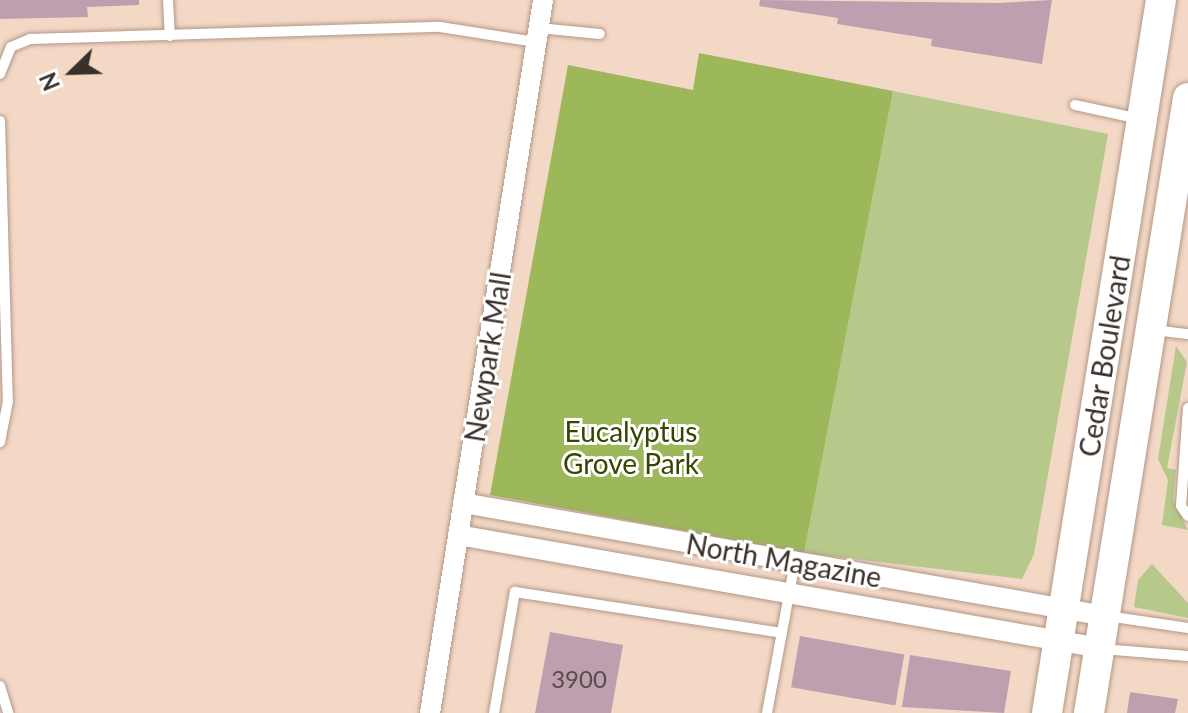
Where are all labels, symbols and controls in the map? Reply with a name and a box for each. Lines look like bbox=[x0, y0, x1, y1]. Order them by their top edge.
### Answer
north arrow bbox=[32, 32, 112, 112]
text: N bbox=[34, 69, 65, 95]
street label: Cedar Boulevard bbox=[1071, 253, 1137, 459]
street label: Newpark Mall bbox=[457, 270, 517, 444]
park label: Eucalyptus Grove Park bbox=[563, 414, 699, 480]
street label: North Magazine bbox=[684, 526, 884, 594]
house number: 3900 bbox=[551, 665, 607, 693]

